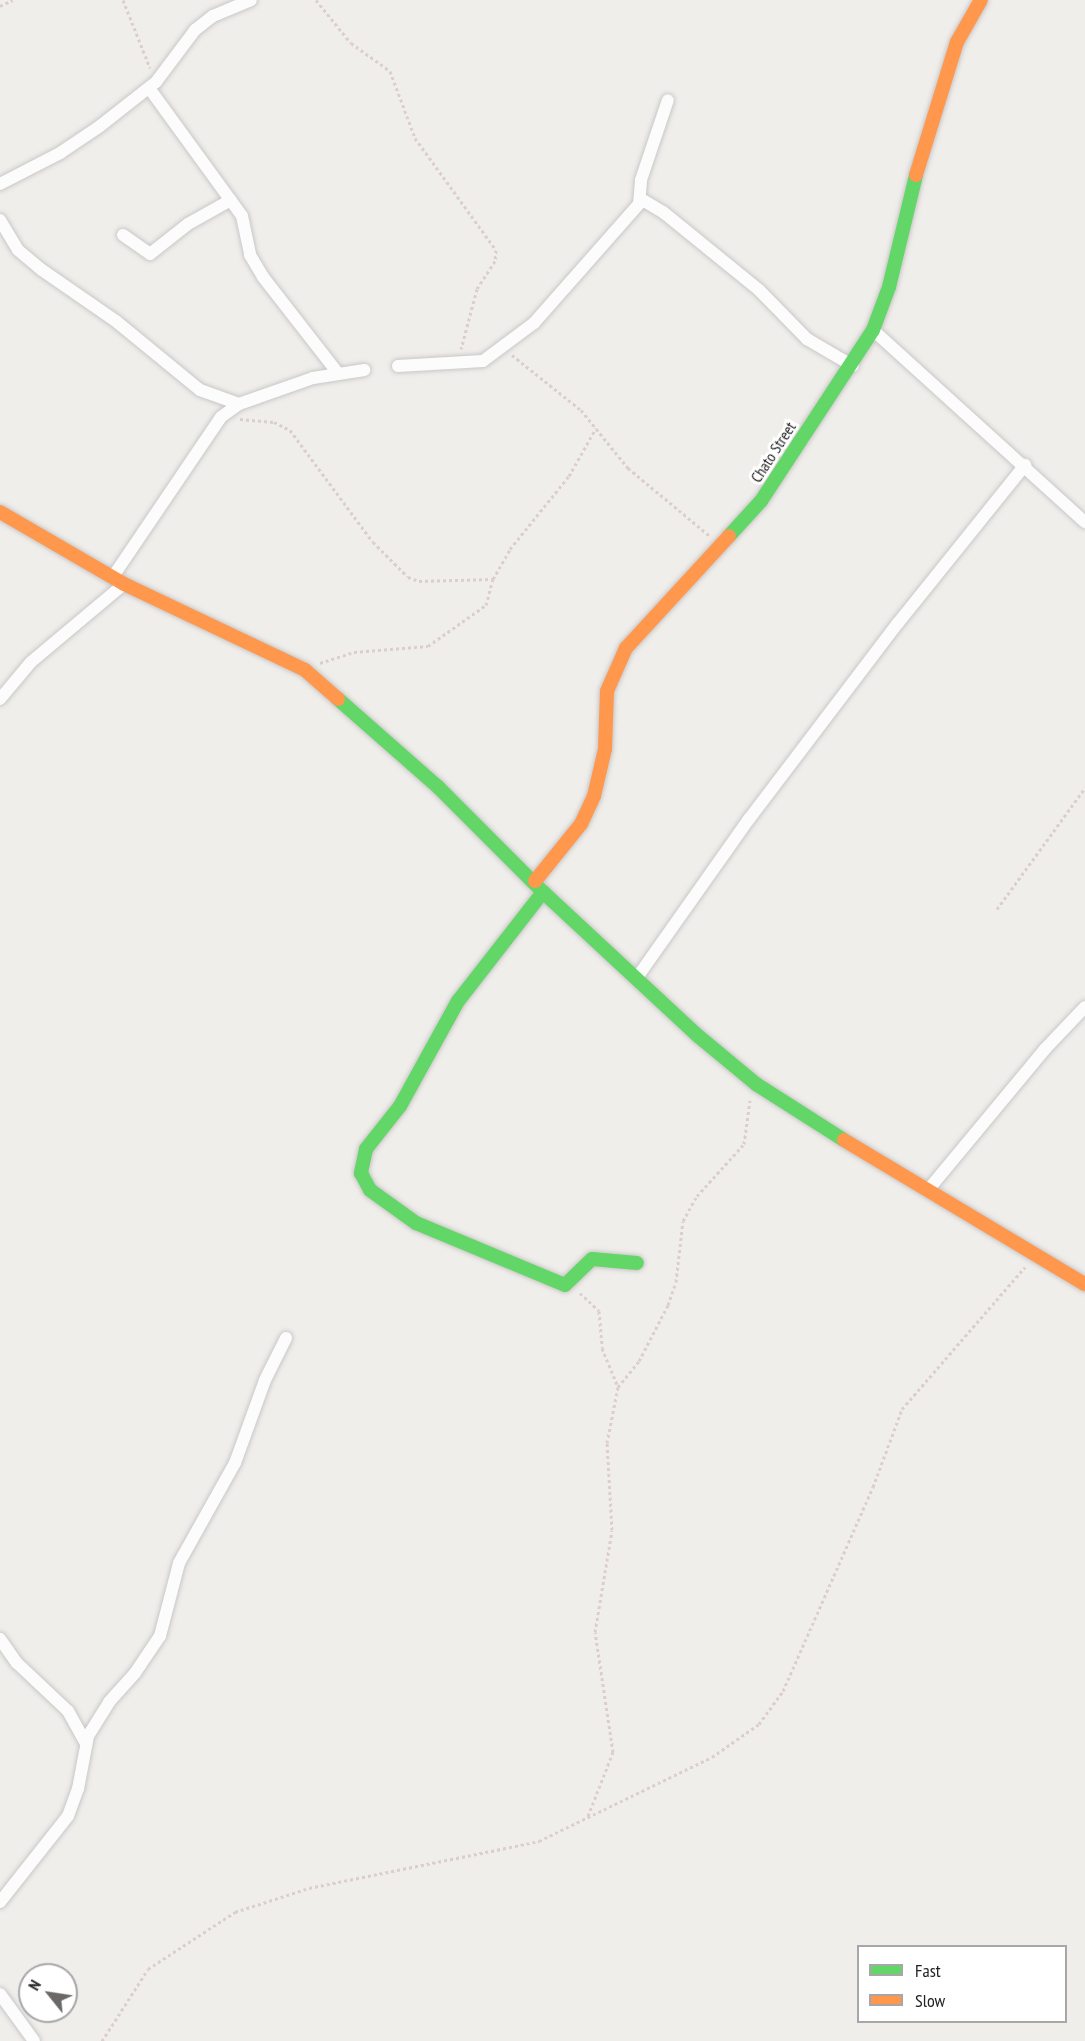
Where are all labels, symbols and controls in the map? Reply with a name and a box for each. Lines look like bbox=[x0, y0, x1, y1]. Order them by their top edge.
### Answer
street label: Chato Street bbox=[746, 418, 800, 486]
legend bbox=[857, 1945, 1067, 2023]
text: Fast bbox=[915, 1959, 941, 1982]
north arrow bbox=[18, 1963, 78, 2023]
text: N bbox=[23, 1976, 45, 1994]
text: Slow bbox=[915, 1989, 945, 2012]

